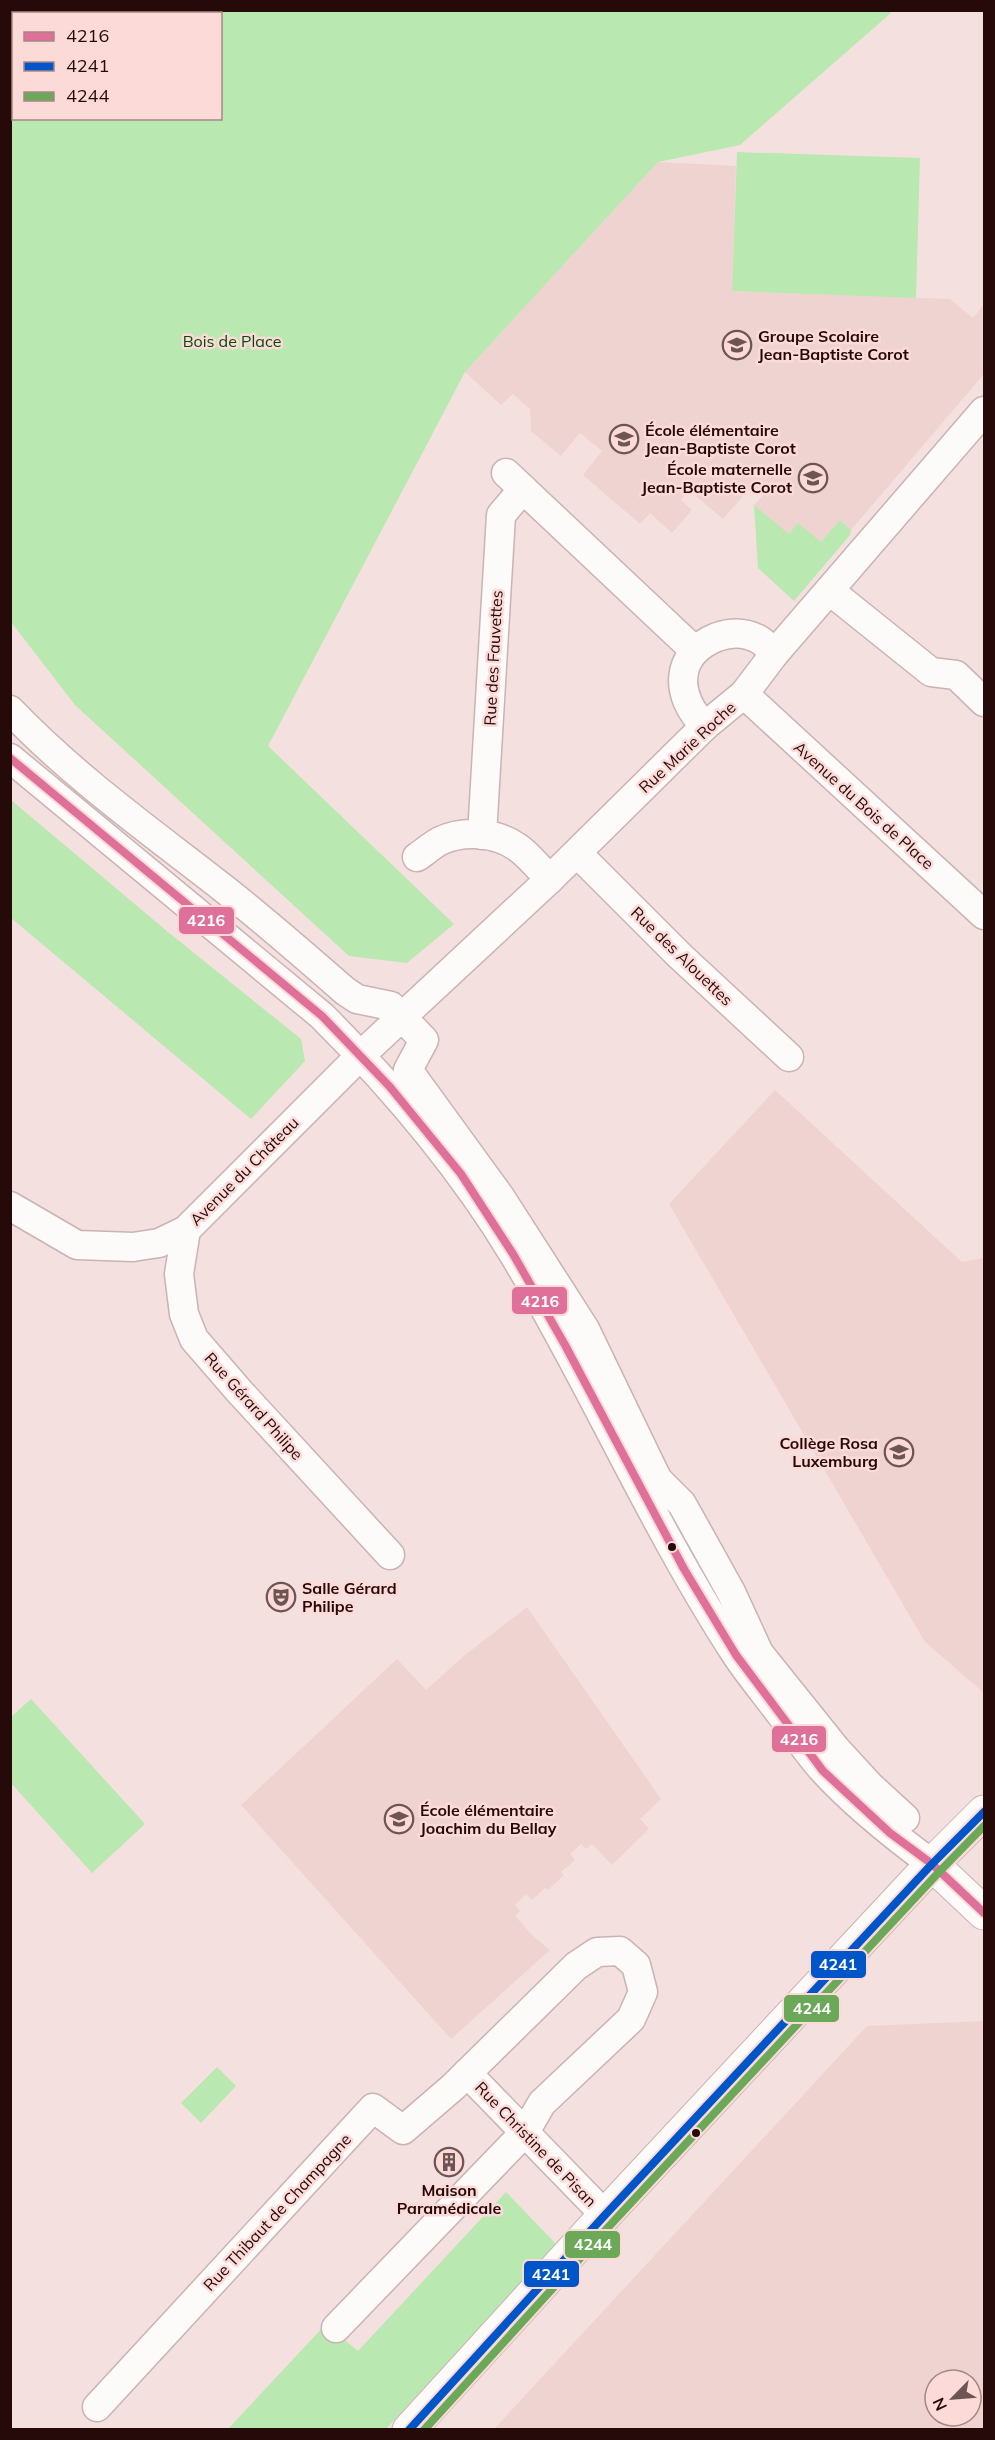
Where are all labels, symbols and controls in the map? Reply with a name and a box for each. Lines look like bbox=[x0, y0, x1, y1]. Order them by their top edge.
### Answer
legend bbox=[12, 12, 222, 120]
text: 4216 bbox=[66, 24, 109, 47]
text: 4241 bbox=[66, 54, 109, 77]
text: 4244 bbox=[66, 84, 109, 107]
place label: Groupe Scolaire Jean-Baptiste Corot bbox=[758, 326, 909, 364]
school or university icon: Groupe Scolaire Jean-Baptiste Corot bbox=[721, 329, 753, 361]
park label: Bois de Place bbox=[183, 331, 281, 351]
place label: École élémentaire Jean-Baptiste Corot bbox=[645, 420, 796, 458]
school or university icon: École élémentaire Jean-Baptiste Corot bbox=[608, 423, 640, 455]
place label: École maternelle Jean-Baptiste Corot bbox=[641, 459, 792, 497]
school or university icon: École maternelle Jean-Baptiste Corot bbox=[797, 462, 829, 494]
street label: Rue des Fauvettes bbox=[479, 590, 507, 726]
street label: Rue Marie Roche bbox=[634, 697, 740, 797]
street label: Avenue du Bois de Place bbox=[790, 737, 938, 873]
street label: Rue des Alouettes bbox=[627, 902, 737, 1010]
line badge: 4216 bbox=[178, 906, 235, 935]
text: 4216 bbox=[187, 910, 226, 930]
street label: Avenue du Château bbox=[185, 1112, 303, 1230]
line badge: 4216 bbox=[511, 1286, 568, 1315]
text: 4216 bbox=[521, 1291, 560, 1311]
street label: Rue Gérard Philipe bbox=[200, 1348, 308, 1464]
place label: Collège Rosa Luxemburg bbox=[779, 1433, 878, 1471]
school or university icon: Collège Rosa Luxemburg bbox=[883, 1436, 915, 1468]
unlabelled marker bbox=[666, 1541, 678, 1553]
place label: Salle Gérard Philipe bbox=[302, 1578, 397, 1616]
theatre icon: Salle Gérard Philipe bbox=[265, 1581, 297, 1613]
line badge: 4216 bbox=[771, 1725, 827, 1753]
text: 4216 bbox=[780, 1729, 819, 1749]
place label: École élémentaire Joachim du Bellay bbox=[420, 1800, 557, 1838]
school or university icon: École élémentaire Joachim du Bellay bbox=[383, 1803, 415, 1835]
line badge: 4241 bbox=[810, 1950, 867, 1979]
text: 4241 bbox=[819, 1954, 857, 1974]
line badge: 4244 bbox=[783, 1994, 840, 2023]
text: 4244 bbox=[793, 1998, 832, 2018]
street label: Rue Christine de Pisan bbox=[471, 2077, 601, 2211]
unlabelled marker bbox=[690, 2127, 702, 2139]
street label: Rue Thibaut de Champagne bbox=[199, 2129, 355, 2295]
building icon: Maison Paramédicale bbox=[433, 2146, 465, 2178]
place label: Maison Paramédicale bbox=[397, 2180, 501, 2218]
line badge: 4244 bbox=[564, 2230, 621, 2259]
text: 4244 bbox=[574, 2234, 613, 2254]
line badge: 4241 bbox=[523, 2260, 580, 2288]
text: 4241 bbox=[532, 2264, 570, 2284]
north arrow bbox=[923, 2368, 983, 2428]
text: N bbox=[928, 2395, 951, 2414]

